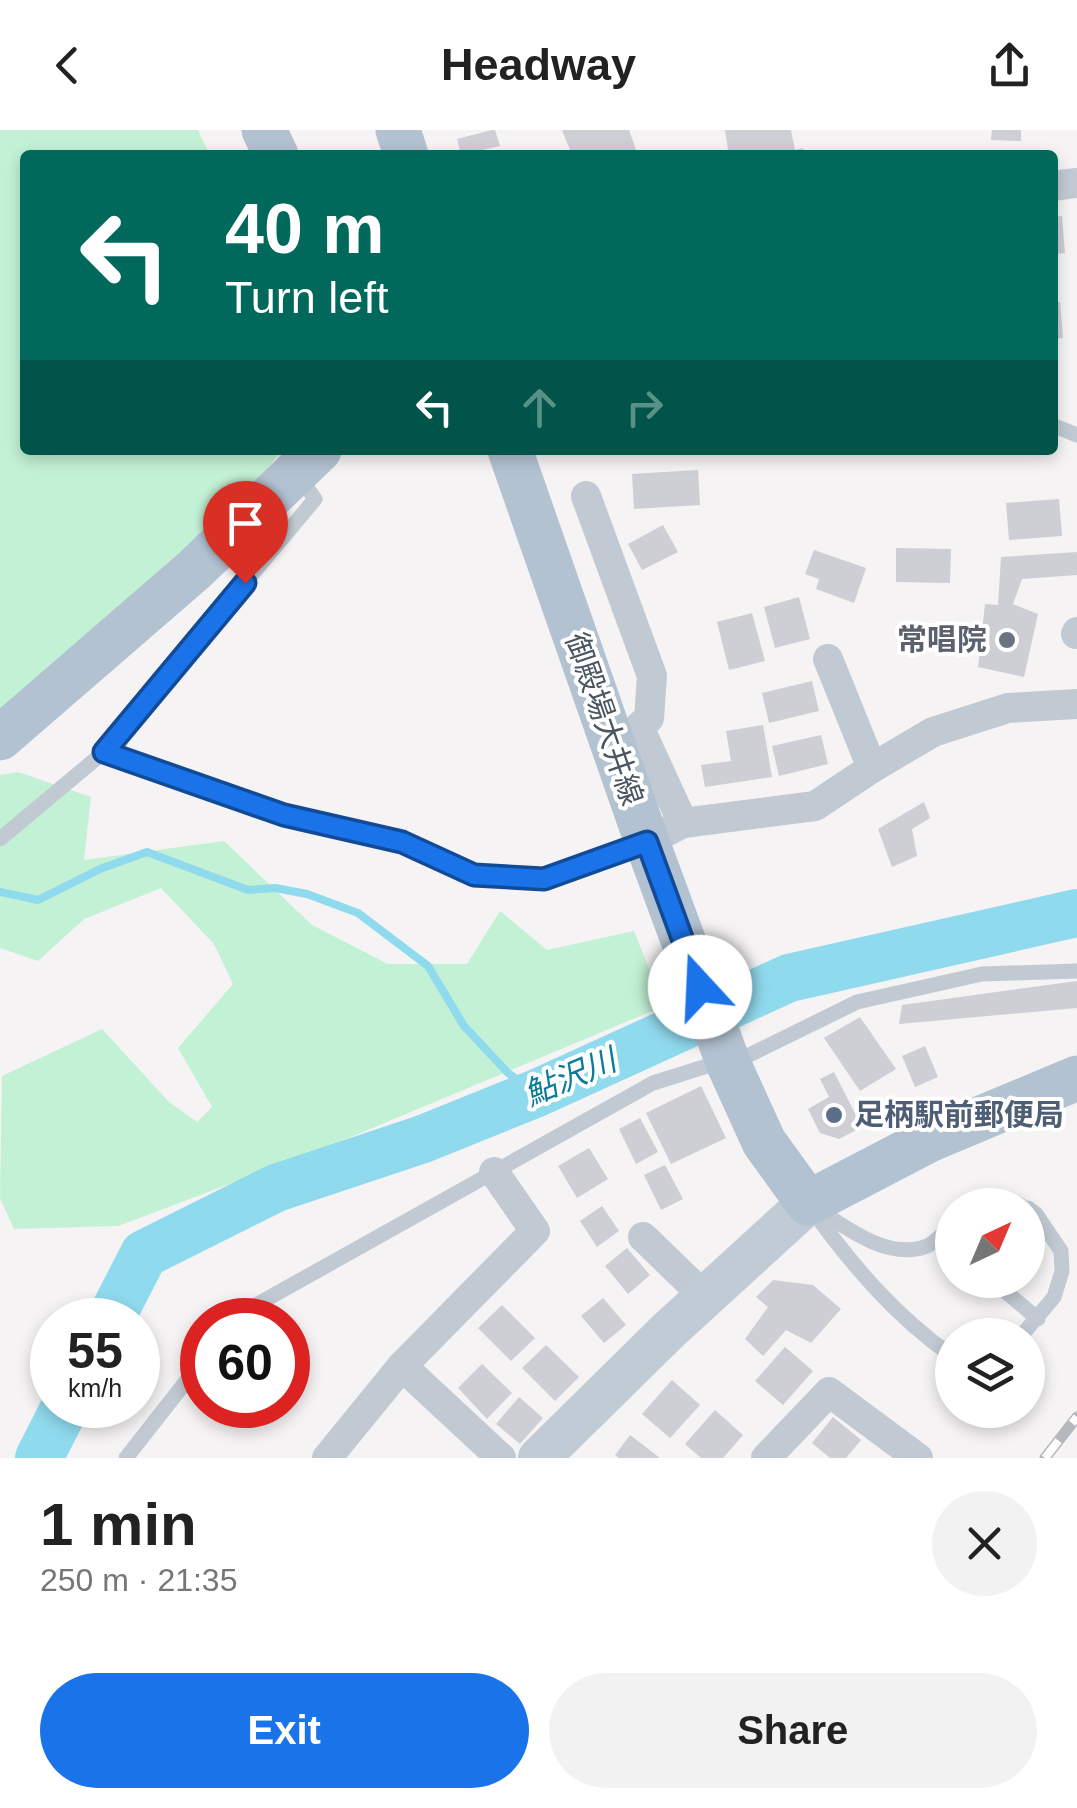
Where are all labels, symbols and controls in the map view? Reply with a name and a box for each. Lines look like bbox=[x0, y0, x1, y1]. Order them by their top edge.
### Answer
icon: back bbox=[40, 38, 95, 93]
icon: share bbox=[982, 38, 1037, 93]
text: Headway bbox=[441, 39, 636, 90]
icon: left bbox=[60, 190, 190, 320]
text: 40 m bbox=[225, 190, 385, 268]
text: Turn left bbox=[225, 272, 388, 323]
icon: left bbox=[407, 380, 462, 435]
icon: ahead bbox=[512, 380, 567, 435]
icon: right bbox=[617, 380, 672, 435]
pin bbox=[203, 481, 288, 584]
icon: arrive bbox=[218, 496, 273, 551]
place label: 常唱院 bbox=[897, 623, 987, 656]
street label: 御殿場大井線 bbox=[560, 628, 649, 809]
marker: 常唱院 bbox=[996, 629, 1018, 651]
position arrow bbox=[648, 935, 752, 1039]
water label: 鮎沢川 bbox=[519, 1041, 624, 1112]
place label: 足柄駅前郵便局 bbox=[854, 1098, 1064, 1131]
marker: 足柄駅前郵便局 bbox=[823, 1104, 845, 1126]
north arrow bbox=[935, 1188, 1045, 1298]
map controls bbox=[935, 1188, 1045, 1428]
speed limit sign: 60 bbox=[180, 1298, 310, 1428]
button: layers bbox=[935, 1318, 1045, 1428]
text: 55 bbox=[67, 1323, 123, 1379]
text: km/h bbox=[68, 1374, 122, 1402]
text: 1 min bbox=[40, 1491, 197, 1558]
button: close bbox=[932, 1491, 1037, 1596]
text: 250 m · 21:35 bbox=[40, 1562, 237, 1598]
button: Exit bbox=[40, 1673, 529, 1788]
button: Share bbox=[549, 1673, 1037, 1788]

